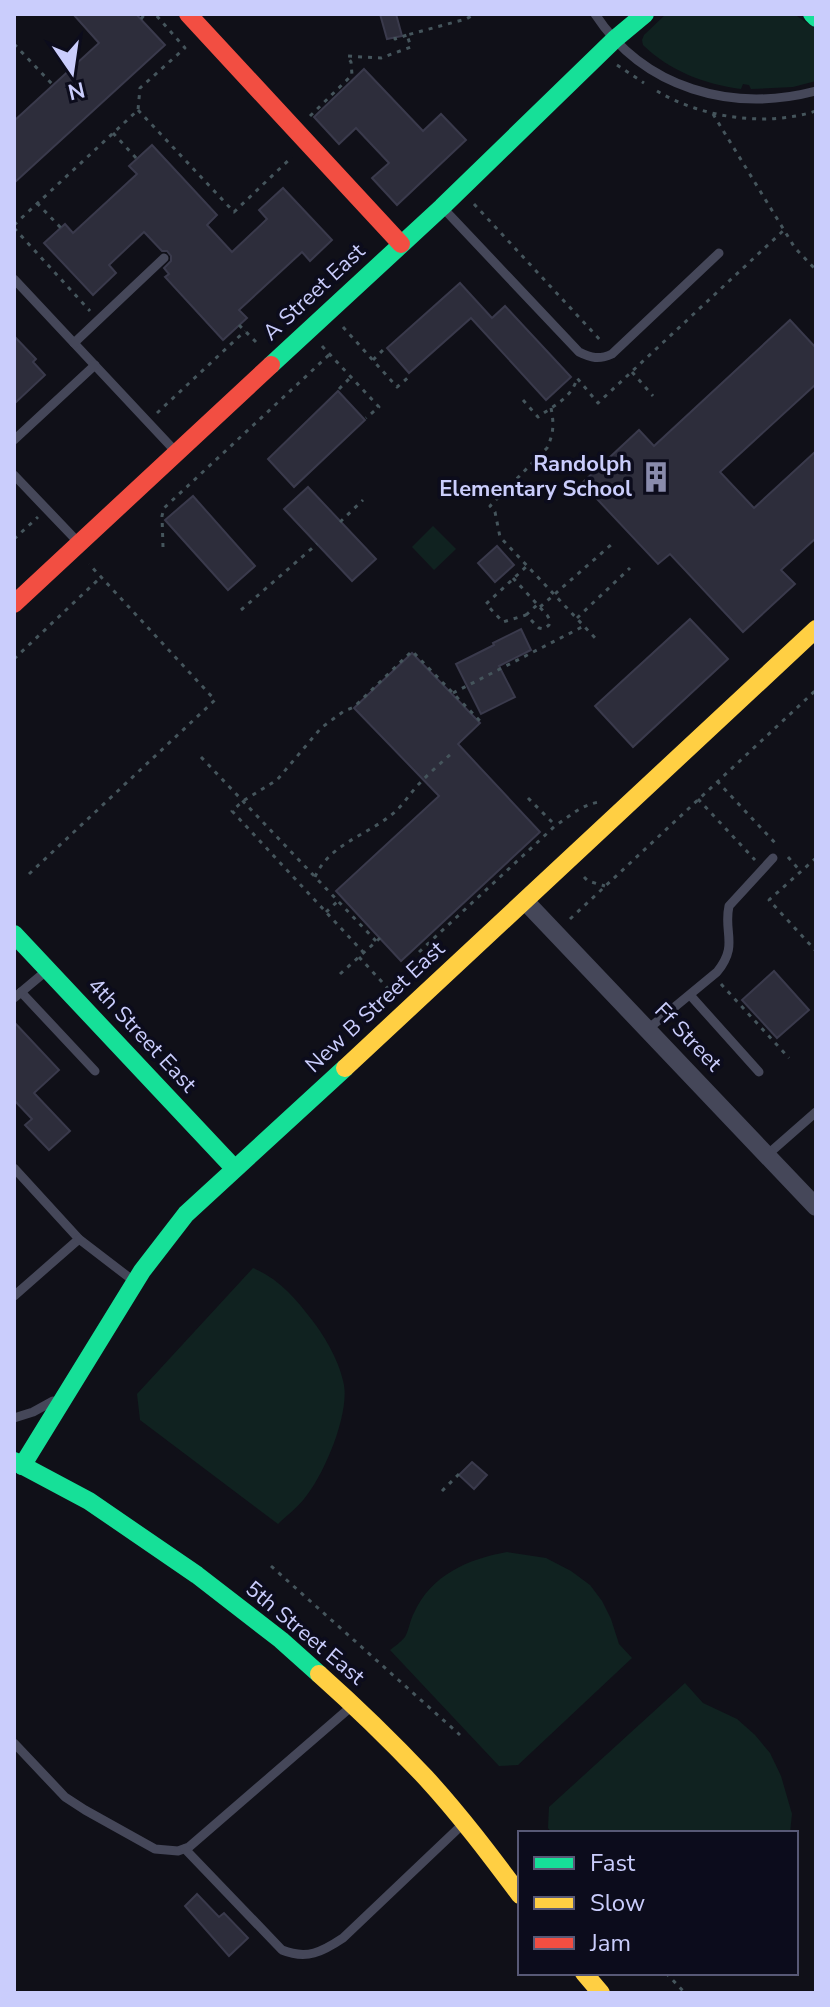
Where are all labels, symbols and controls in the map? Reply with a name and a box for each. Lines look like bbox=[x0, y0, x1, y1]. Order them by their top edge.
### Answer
north arrow bbox=[32, 32, 112, 112]
text: N bbox=[65, 74, 88, 107]
street label: A Street East bbox=[256, 237, 372, 347]
place label: Randolph Elementary School bbox=[439, 449, 632, 504]
building icon: Randolph Elementary School bbox=[639, 460, 673, 494]
street label: New B Street East bbox=[299, 934, 452, 1080]
street label: 4th Street East bbox=[81, 971, 203, 1099]
street label: Ff Street bbox=[648, 996, 729, 1078]
street label: 5th Street East bbox=[239, 1574, 371, 1692]
legend bbox=[518, 1831, 798, 1975]
text: Fast bbox=[590, 1847, 636, 1879]
text: Slow bbox=[590, 1887, 645, 1919]
text: Jam bbox=[589, 1927, 631, 1959]

